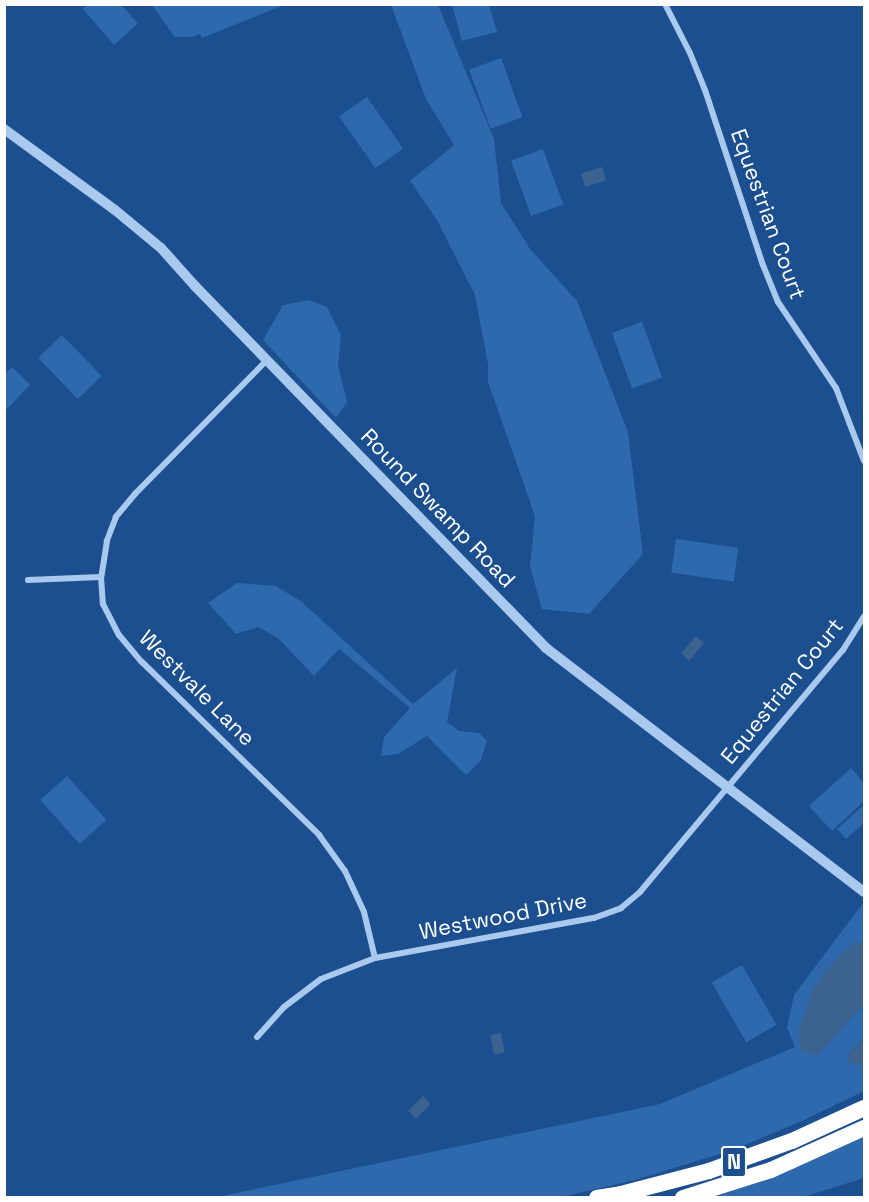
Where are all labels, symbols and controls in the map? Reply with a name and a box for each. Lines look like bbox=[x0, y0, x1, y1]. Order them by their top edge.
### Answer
street label: Equestrian Court bbox=[725, 125, 811, 303]
street label: Round Swamp Road bbox=[355, 423, 521, 593]
street label: Equestrian Court bbox=[715, 613, 849, 769]
street label: Westvale Lane bbox=[134, 625, 260, 751]
street label: Westwood Drive bbox=[417, 887, 589, 945]
road number: N bbox=[720, 1144, 748, 1180]

